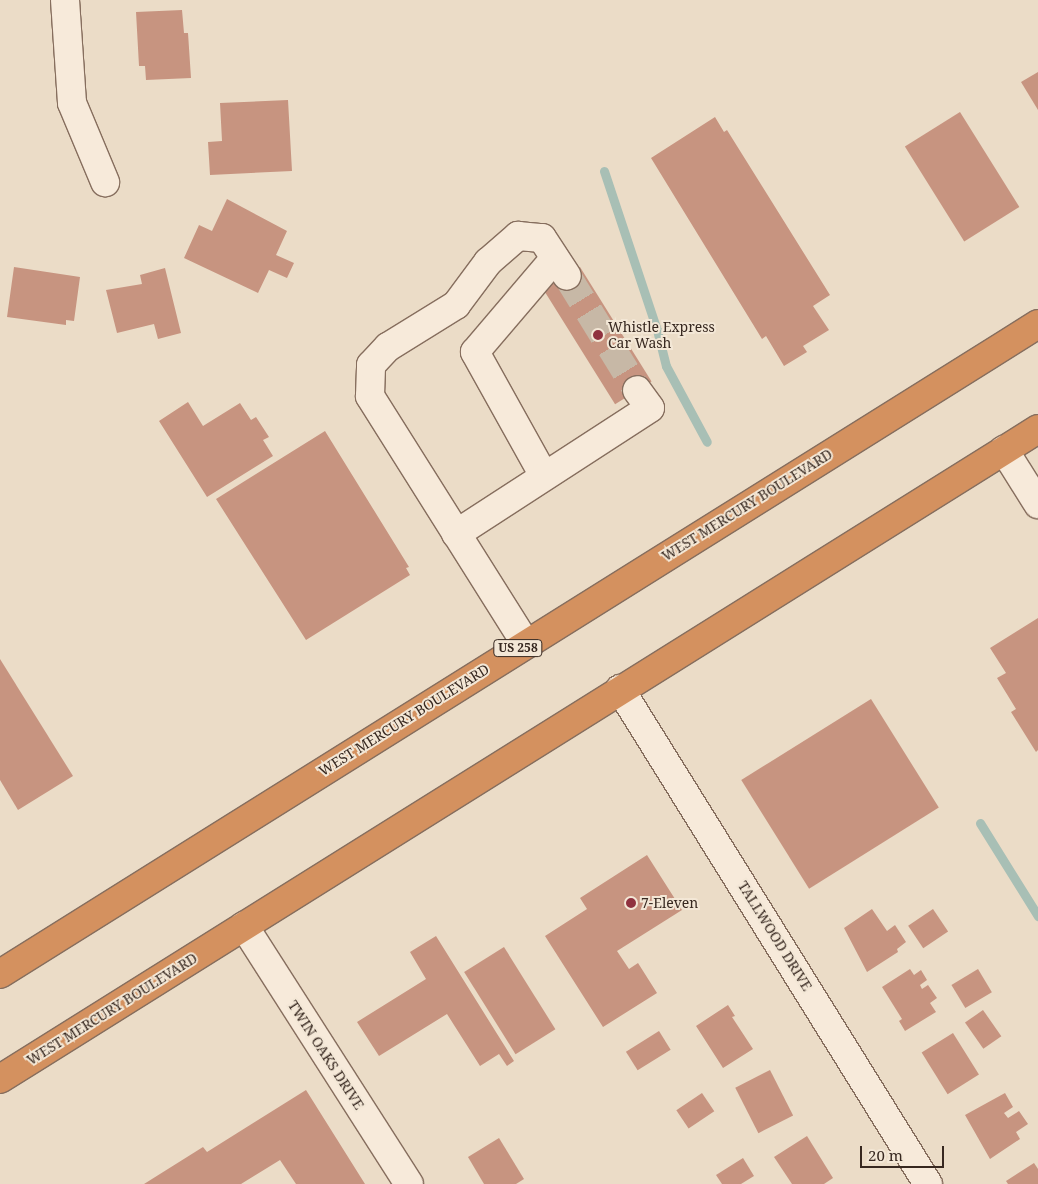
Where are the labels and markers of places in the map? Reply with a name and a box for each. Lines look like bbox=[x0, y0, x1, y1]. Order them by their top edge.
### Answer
place label: Whistle Express Car Wash bbox=[608, 319, 715, 352]
marker: Whistle Express Car Wash bbox=[592, 329, 604, 341]
place label: 7-Eleven bbox=[641, 895, 698, 911]
marker: 7-Eleven bbox=[625, 897, 637, 909]

